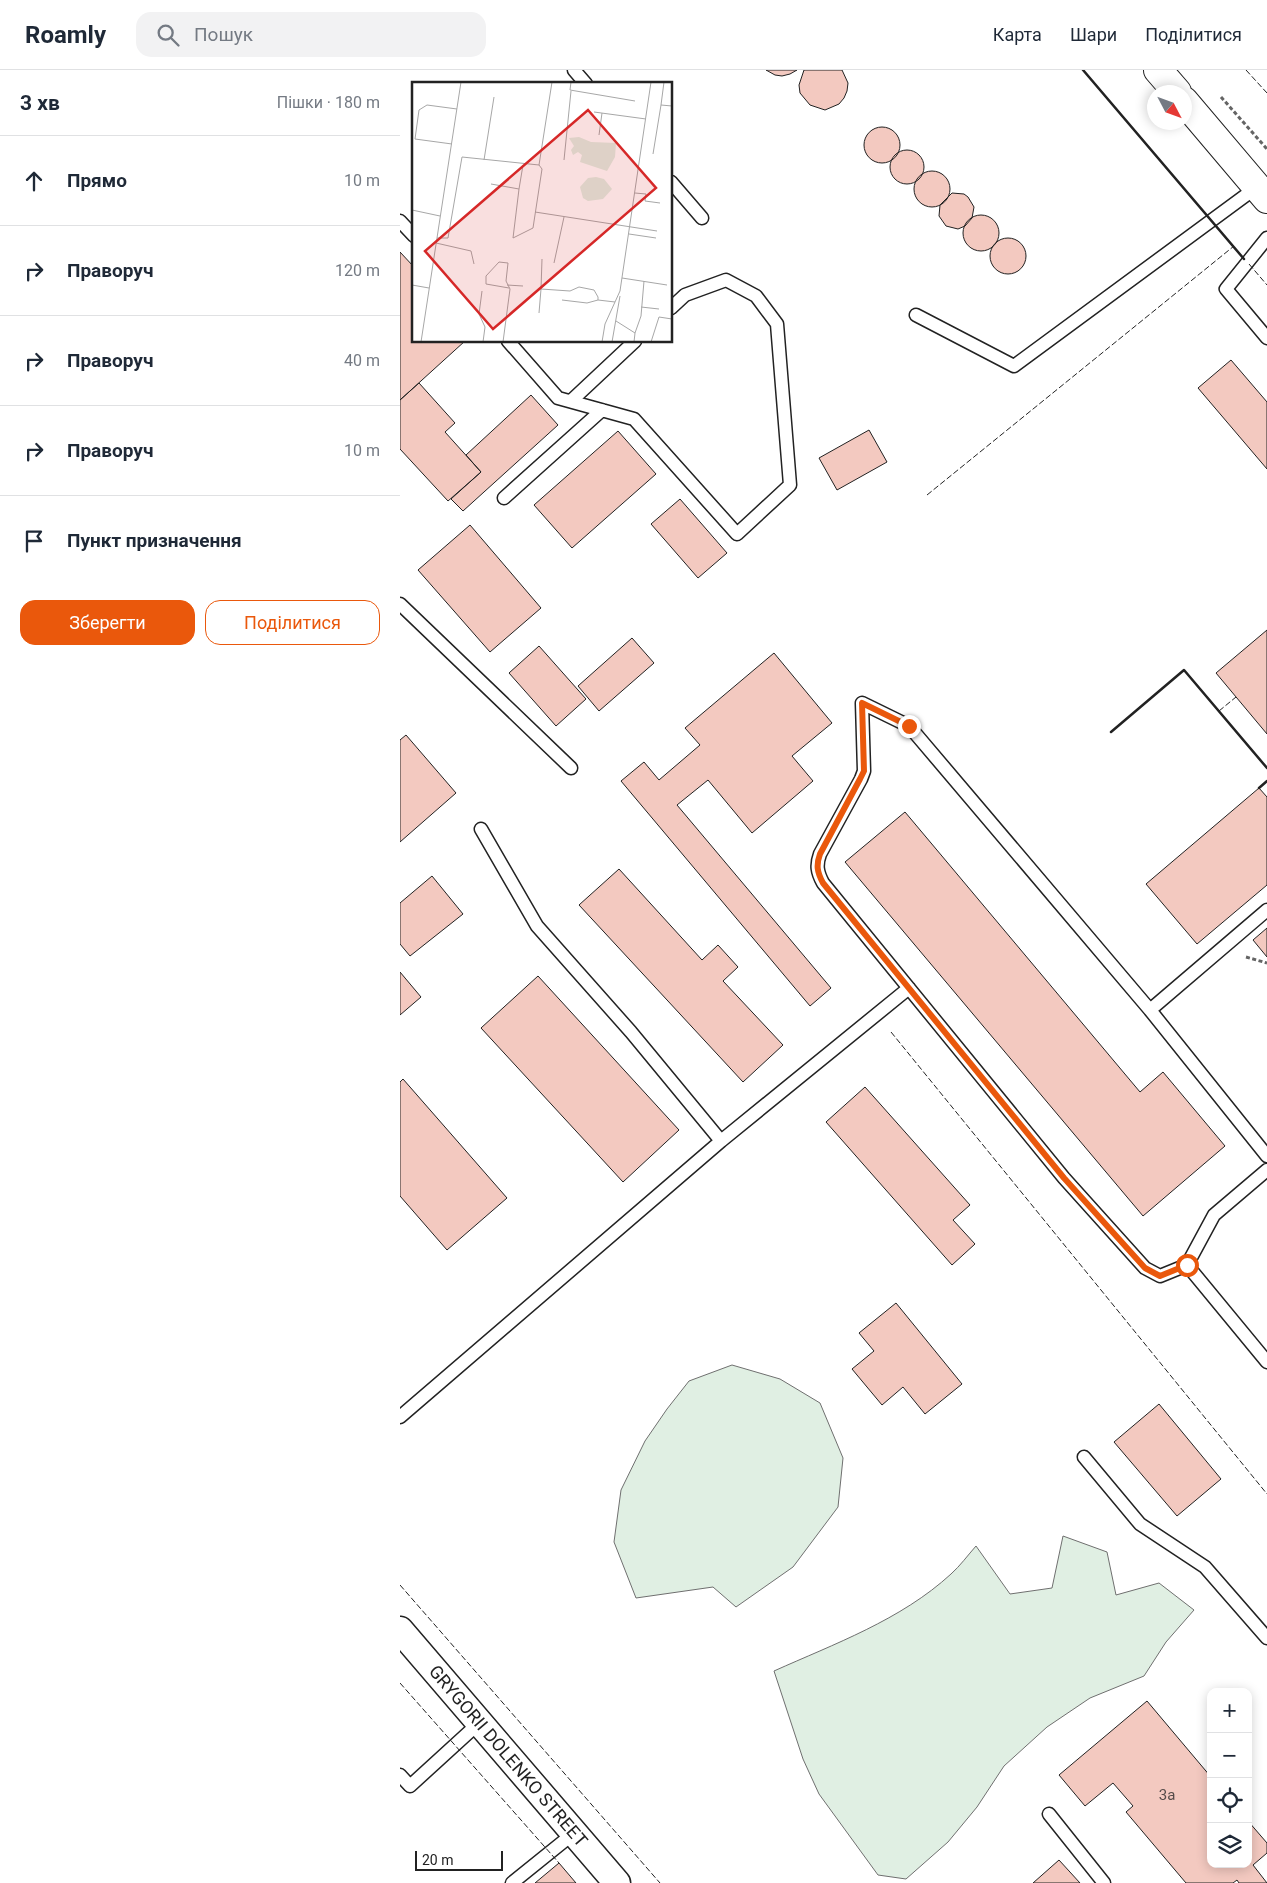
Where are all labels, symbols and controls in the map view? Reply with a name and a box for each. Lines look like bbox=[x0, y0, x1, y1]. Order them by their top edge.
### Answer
search box bbox=[136, 12, 486, 57]
text: Roamly bbox=[25, 21, 106, 49]
icon: search bbox=[154, 21, 182, 49]
text: Пошук bbox=[194, 23, 253, 46]
text: Карта bbox=[993, 24, 1042, 45]
text: Шари bbox=[1070, 24, 1117, 45]
text: Поділитися bbox=[1145, 24, 1242, 45]
inset map bbox=[412, 82, 672, 342]
north arrow bbox=[1147, 85, 1192, 130]
text: 3 хв bbox=[20, 91, 60, 115]
text: Пішки · 180 m bbox=[277, 93, 380, 112]
icon: ahead bbox=[20, 167, 48, 195]
text: Прямо bbox=[67, 169, 127, 192]
text: 10 m bbox=[344, 171, 380, 190]
icon: right bbox=[20, 257, 48, 285]
text: Праворуч bbox=[67, 259, 153, 282]
text: 120 m bbox=[335, 261, 380, 280]
icon: right bbox=[20, 347, 48, 375]
text: Праворуч bbox=[67, 349, 153, 372]
text: 40 m bbox=[344, 351, 380, 370]
icon: right bbox=[20, 437, 48, 465]
text: Праворуч bbox=[67, 439, 153, 462]
text: 10 m bbox=[344, 441, 380, 460]
icon: arrive bbox=[20, 527, 48, 555]
text: Пункт призначення bbox=[67, 529, 242, 552]
button: Зберегти bbox=[20, 600, 195, 645]
button: Поділитися bbox=[205, 600, 380, 645]
route end bbox=[898, 715, 921, 738]
route start bbox=[1176, 1254, 1199, 1277]
street label: GRYGORII DOLENKO STREET bbox=[425, 1661, 592, 1851]
map controls bbox=[1207, 1688, 1252, 1868]
button: + bbox=[1207, 1688, 1252, 1733]
button: − bbox=[1207, 1733, 1252, 1778]
button: locate bbox=[1207, 1778, 1252, 1823]
house number: 3а bbox=[1159, 1786, 1175, 1804]
button: layers bbox=[1207, 1823, 1252, 1868]
scale bar bbox=[415, 1848, 502, 1871]
text: 20 m bbox=[422, 1852, 454, 1868]

